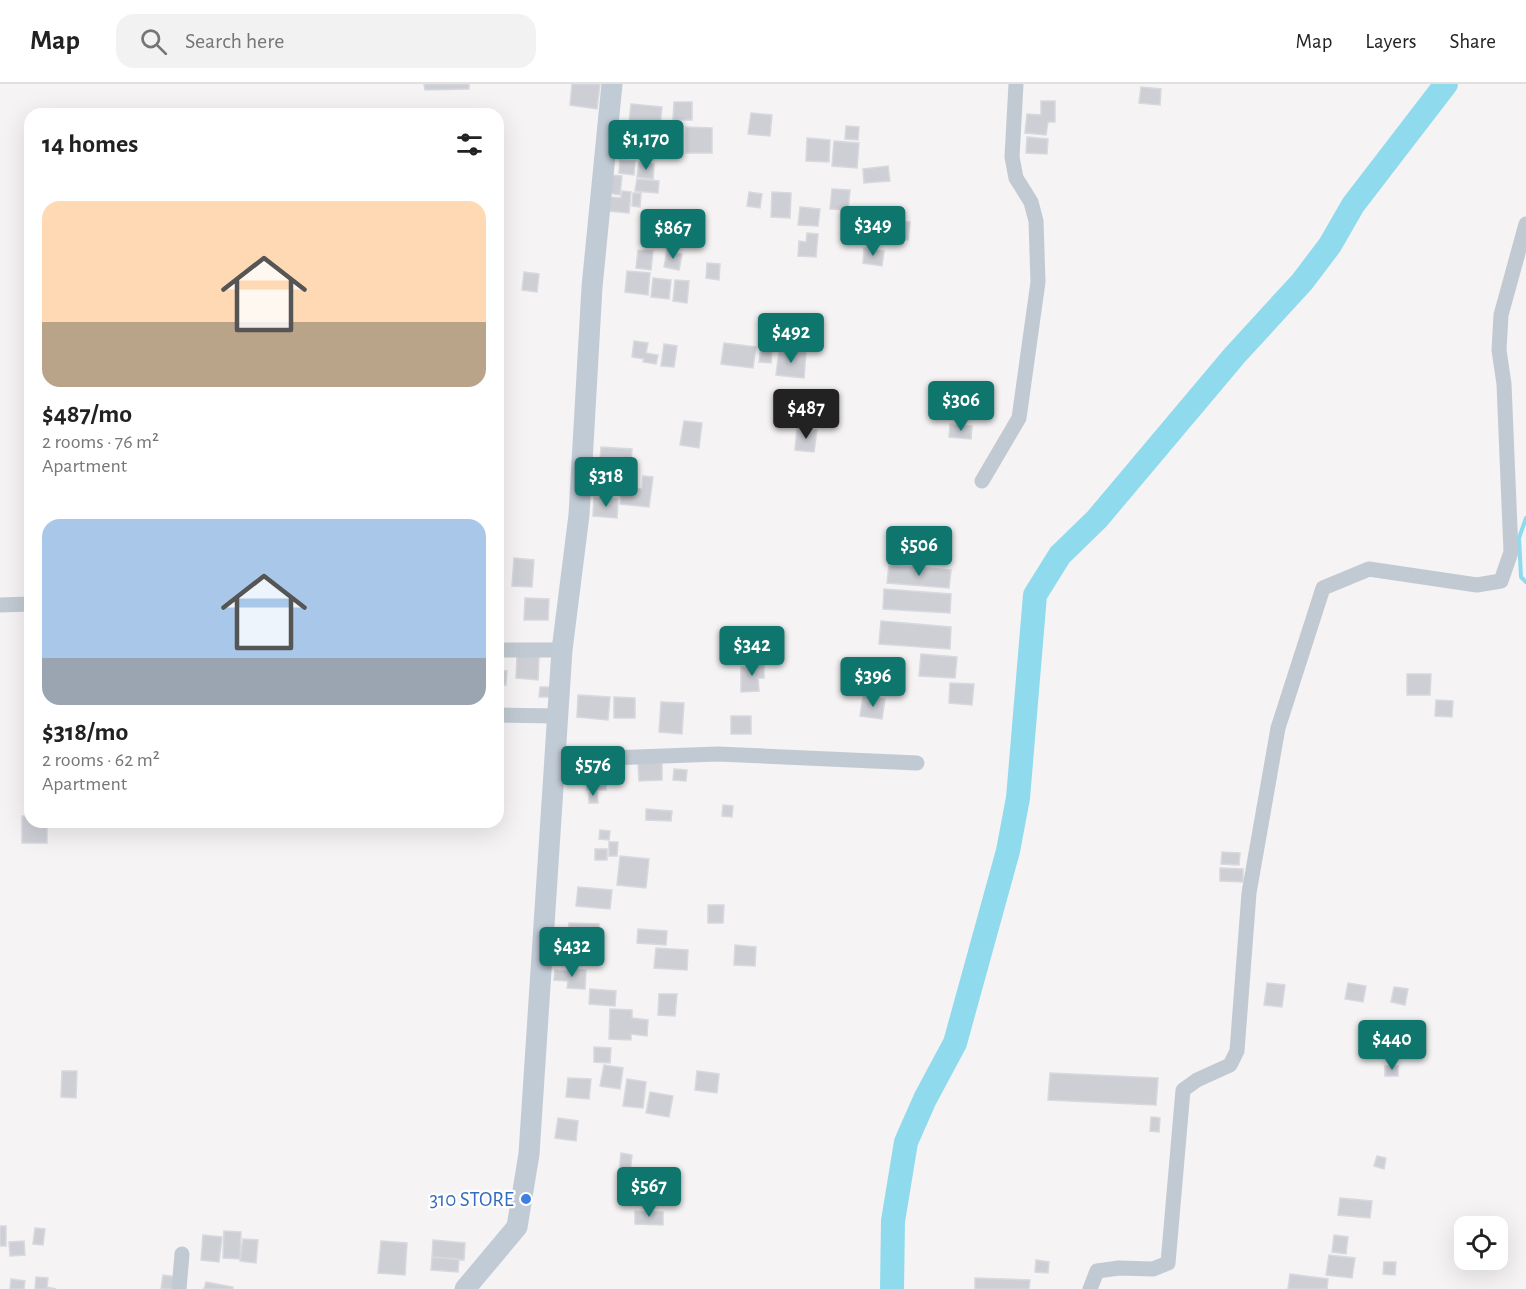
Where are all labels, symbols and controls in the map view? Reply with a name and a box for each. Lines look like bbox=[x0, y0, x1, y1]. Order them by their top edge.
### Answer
search box bbox=[116, 14, 536, 68]
icon: search bbox=[137, 25, 170, 58]
text: Map bbox=[30, 27, 80, 55]
text: Search here bbox=[185, 30, 284, 52]
text: Map bbox=[1296, 31, 1332, 52]
text: Layers bbox=[1365, 31, 1416, 52]
text: Share bbox=[1449, 31, 1496, 52]
pin: $1,170 bbox=[597, 120, 695, 171]
icon: filters bbox=[453, 128, 486, 161]
text: $1,170 bbox=[622, 129, 670, 149]
text: 14 homes bbox=[42, 131, 138, 157]
pin: $349 bbox=[837, 206, 909, 257]
pin: $867 bbox=[637, 209, 709, 260]
text: $349 bbox=[854, 215, 892, 235]
text: $867 bbox=[654, 218, 692, 238]
icon: home bbox=[210, 240, 318, 348]
pin: $492 bbox=[755, 313, 827, 364]
text: $492 bbox=[772, 322, 810, 342]
pin: $306 bbox=[925, 381, 997, 432]
pin: $487 bbox=[770, 389, 842, 440]
text: $306 bbox=[942, 390, 980, 410]
text: $487 bbox=[787, 398, 825, 418]
text: $487/mo bbox=[42, 401, 132, 427]
text: 2 rooms · 76 m² bbox=[42, 432, 159, 452]
text: Apartment bbox=[42, 456, 127, 476]
pin: $318 bbox=[570, 457, 642, 508]
text: $318 bbox=[589, 466, 623, 486]
pin: $506 bbox=[883, 526, 955, 577]
text: $506 bbox=[900, 535, 938, 555]
icon: home bbox=[210, 558, 318, 666]
pin: $342 bbox=[716, 626, 788, 677]
text: $342 bbox=[733, 635, 771, 655]
pin: $396 bbox=[837, 657, 909, 708]
text: $396 bbox=[855, 666, 891, 686]
text: $318/mo bbox=[42, 719, 128, 745]
pin: $576 bbox=[557, 746, 629, 797]
text: 2 rooms · 62 m² bbox=[42, 750, 160, 770]
text: $576 bbox=[575, 755, 611, 775]
text: Apartment bbox=[42, 774, 127, 794]
pin: $432 bbox=[536, 927, 608, 978]
text: $432 bbox=[553, 936, 591, 956]
pin: $440 bbox=[1356, 1020, 1428, 1071]
text: $440 bbox=[1372, 1029, 1412, 1049]
pin: $567 bbox=[613, 1167, 685, 1218]
text: $567 bbox=[631, 1176, 667, 1196]
place label: 310 STORE bbox=[429, 1189, 514, 1210]
marker: 310 STORE bbox=[519, 1192, 533, 1206]
map controls bbox=[1454, 1216, 1508, 1270]
button: locate bbox=[1454, 1216, 1508, 1270]

